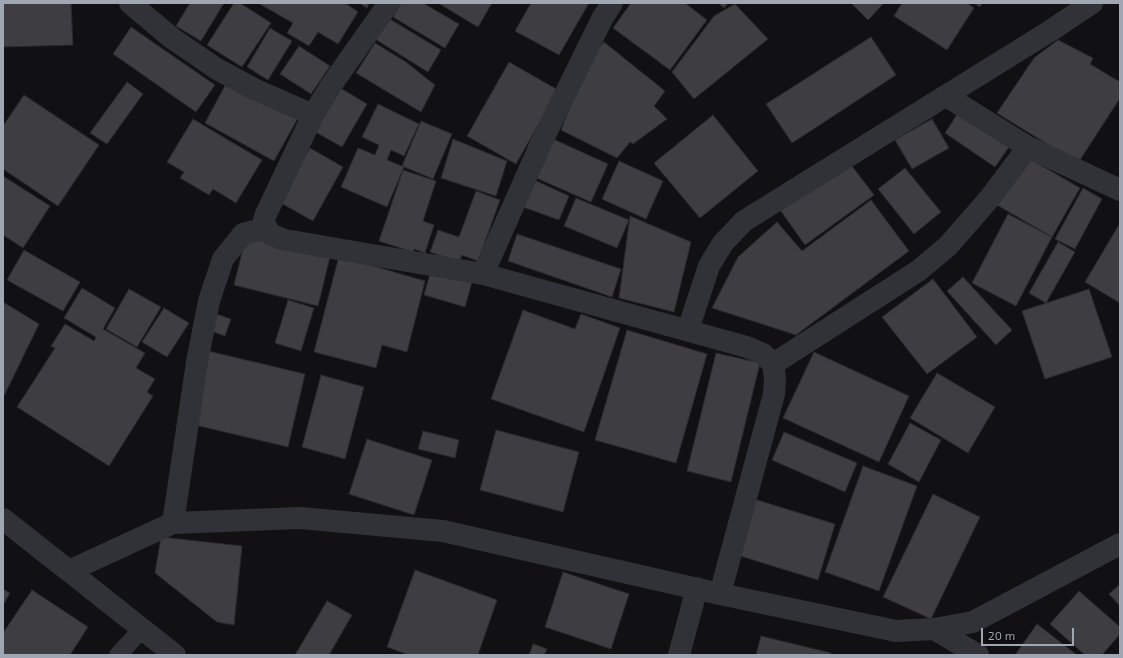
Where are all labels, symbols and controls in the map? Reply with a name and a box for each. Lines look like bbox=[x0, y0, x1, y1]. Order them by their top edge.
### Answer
scale bar bbox=[983, 620, 1076, 646]
text: 20 m bbox=[988, 628, 1015, 642]

